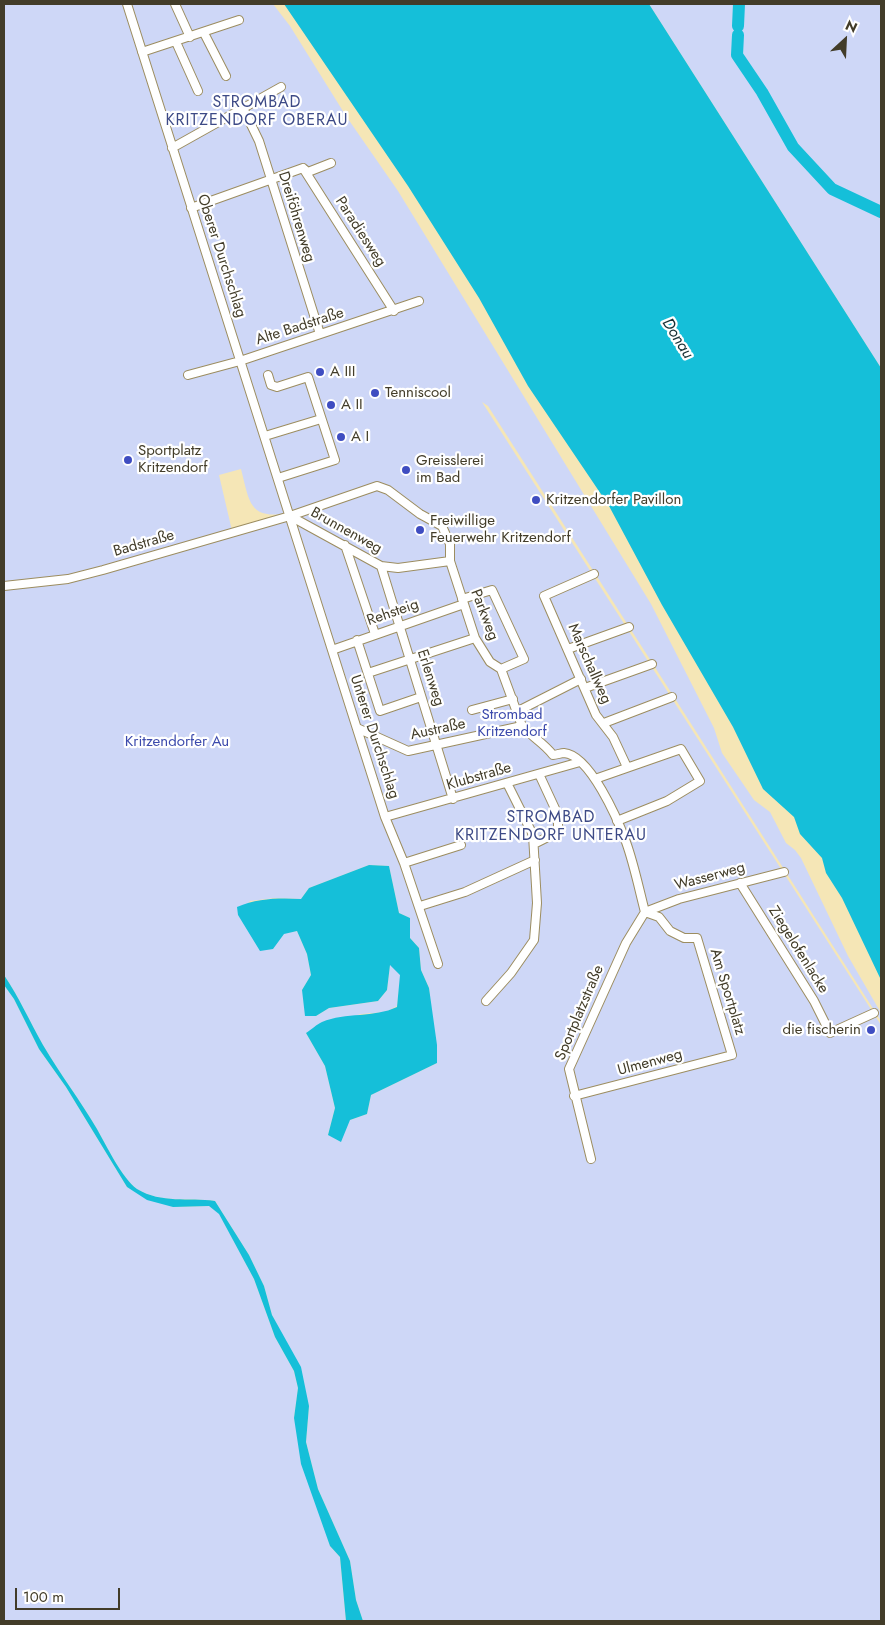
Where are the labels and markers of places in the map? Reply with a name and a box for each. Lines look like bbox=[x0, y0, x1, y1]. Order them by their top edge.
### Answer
place label: A III bbox=[330, 363, 355, 381]
marker: A III bbox=[314, 366, 326, 378]
place label: Tenniscool bbox=[385, 384, 451, 402]
marker: Tenniscool bbox=[369, 387, 381, 399]
place label: A II bbox=[341, 396, 363, 414]
marker: A II bbox=[325, 399, 337, 411]
place label: A I bbox=[351, 428, 369, 446]
marker: A I bbox=[335, 431, 347, 443]
place label: Sportplatz Kritzendorf bbox=[138, 442, 208, 477]
place label: Greisslerei im Bad bbox=[416, 452, 484, 487]
marker: Sportplatz Kritzendorf bbox=[122, 454, 134, 466]
marker: Greisslerei im Bad bbox=[400, 464, 412, 476]
place label: Kritzendorfer Pavillon bbox=[546, 491, 681, 509]
marker: Kritzendorfer Pavillon bbox=[530, 494, 542, 506]
place label: Freiwillige Feuerwehr Kritzendorf bbox=[430, 512, 571, 547]
marker: Freiwillige Feuerwehr Kritzendorf bbox=[414, 524, 426, 536]
place label: die fischerin bbox=[782, 1021, 861, 1039]
marker: die fischerin bbox=[865, 1024, 877, 1036]

